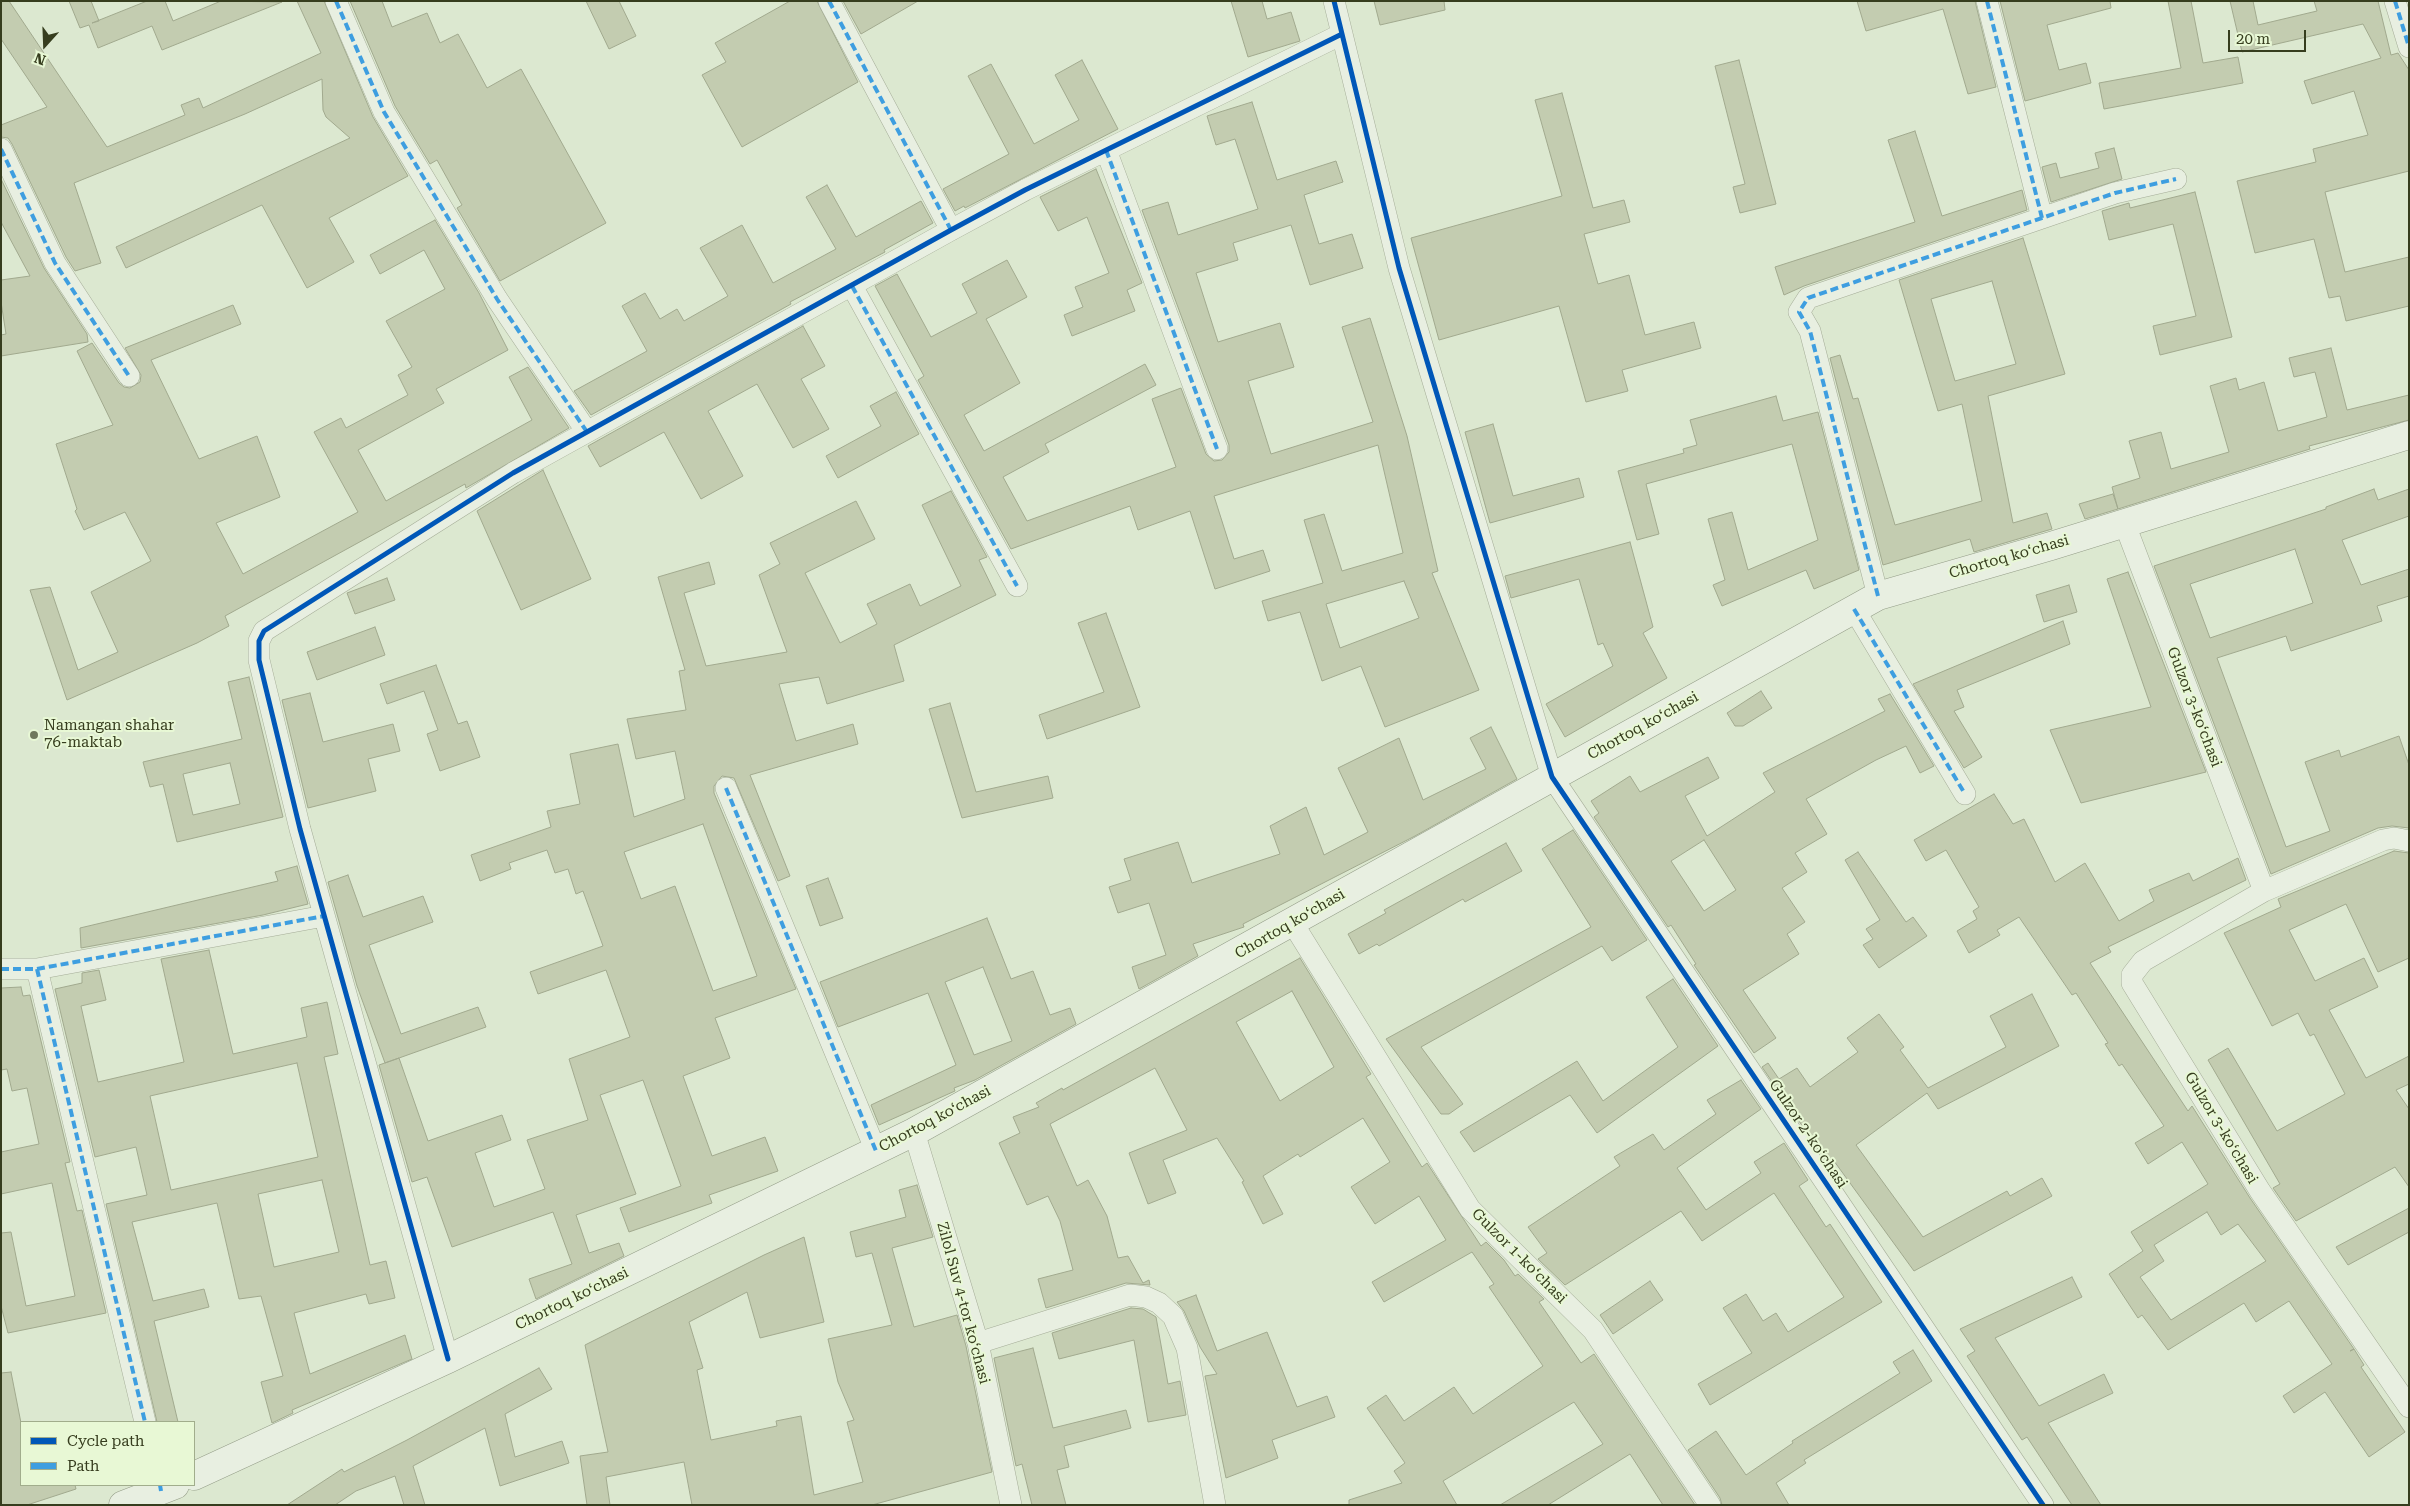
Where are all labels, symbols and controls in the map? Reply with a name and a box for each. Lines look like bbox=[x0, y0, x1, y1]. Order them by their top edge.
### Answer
north arrow bbox=[20, 20, 70, 70]
scale bar bbox=[2230, 20, 2308, 52]
text: 20 m bbox=[2236, 30, 2270, 48]
text: N bbox=[32, 50, 48, 68]
street label: Chortoq koʻchasi bbox=[1947, 531, 2071, 583]
street label: Gulzor 3-koʻchasi bbox=[2163, 644, 2225, 770]
street label: Chortoq koʻchasi bbox=[1584, 688, 1702, 764]
place label: Namangan shahar 76-maktab bbox=[44, 717, 174, 752]
marker: Namangan shahar 76-maktab bbox=[28, 729, 40, 741]
street label: Chortoq koʻchasi bbox=[1232, 885, 1348, 963]
street label: Gulzor 3-koʻchasi bbox=[2181, 1069, 2261, 1187]
street label: Gulzor 2-koʻchasi bbox=[1765, 1076, 1851, 1192]
street label: Chortoq koʻchasi bbox=[876, 1082, 994, 1156]
street label: Gulzor 1-koʻchasi bbox=[1468, 1205, 1570, 1307]
street label: Zilol Suv 4-tor koʻchasi bbox=[933, 1220, 993, 1386]
street label: Chortoq koʻchasi bbox=[512, 1264, 632, 1334]
legend bbox=[20, 1421, 195, 1486]
text: Cycle path bbox=[67, 1432, 144, 1450]
text: Path bbox=[67, 1457, 100, 1475]

